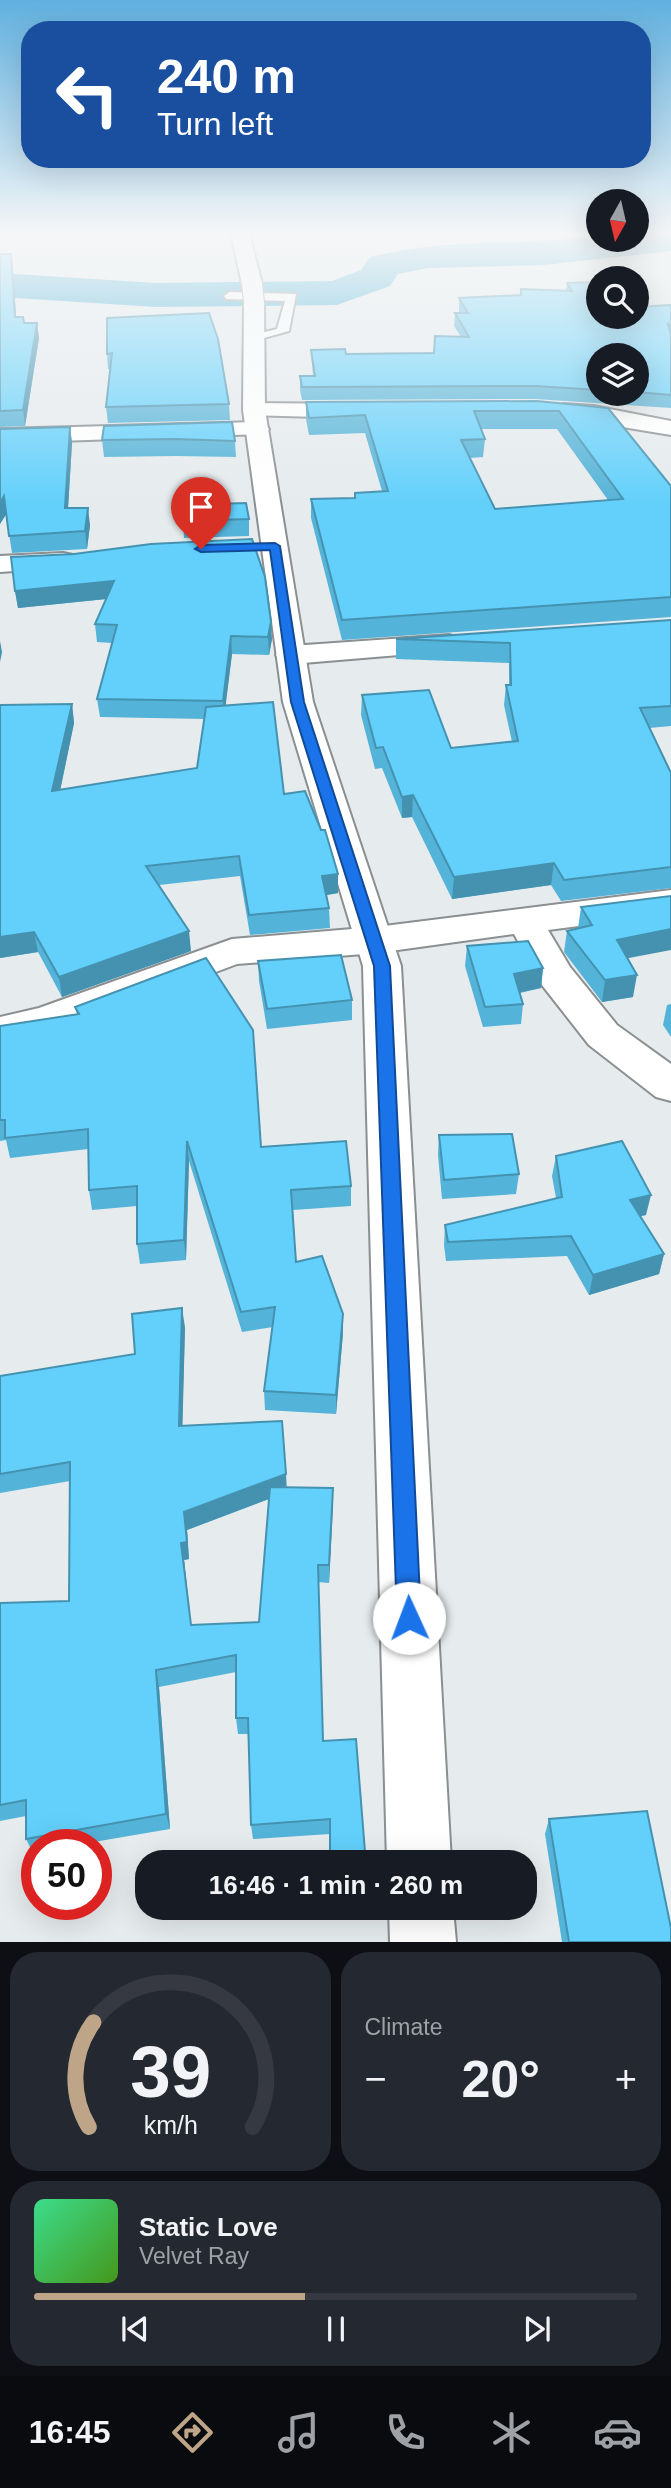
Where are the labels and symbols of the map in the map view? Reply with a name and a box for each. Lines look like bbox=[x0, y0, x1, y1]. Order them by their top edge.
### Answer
north arrow bbox=[586, 189, 649, 252]
pin bbox=[171, 477, 231, 549]
position arrow bbox=[372, 1581, 446, 1655]
speed limit sign: 50 bbox=[21, 1829, 112, 1920]

